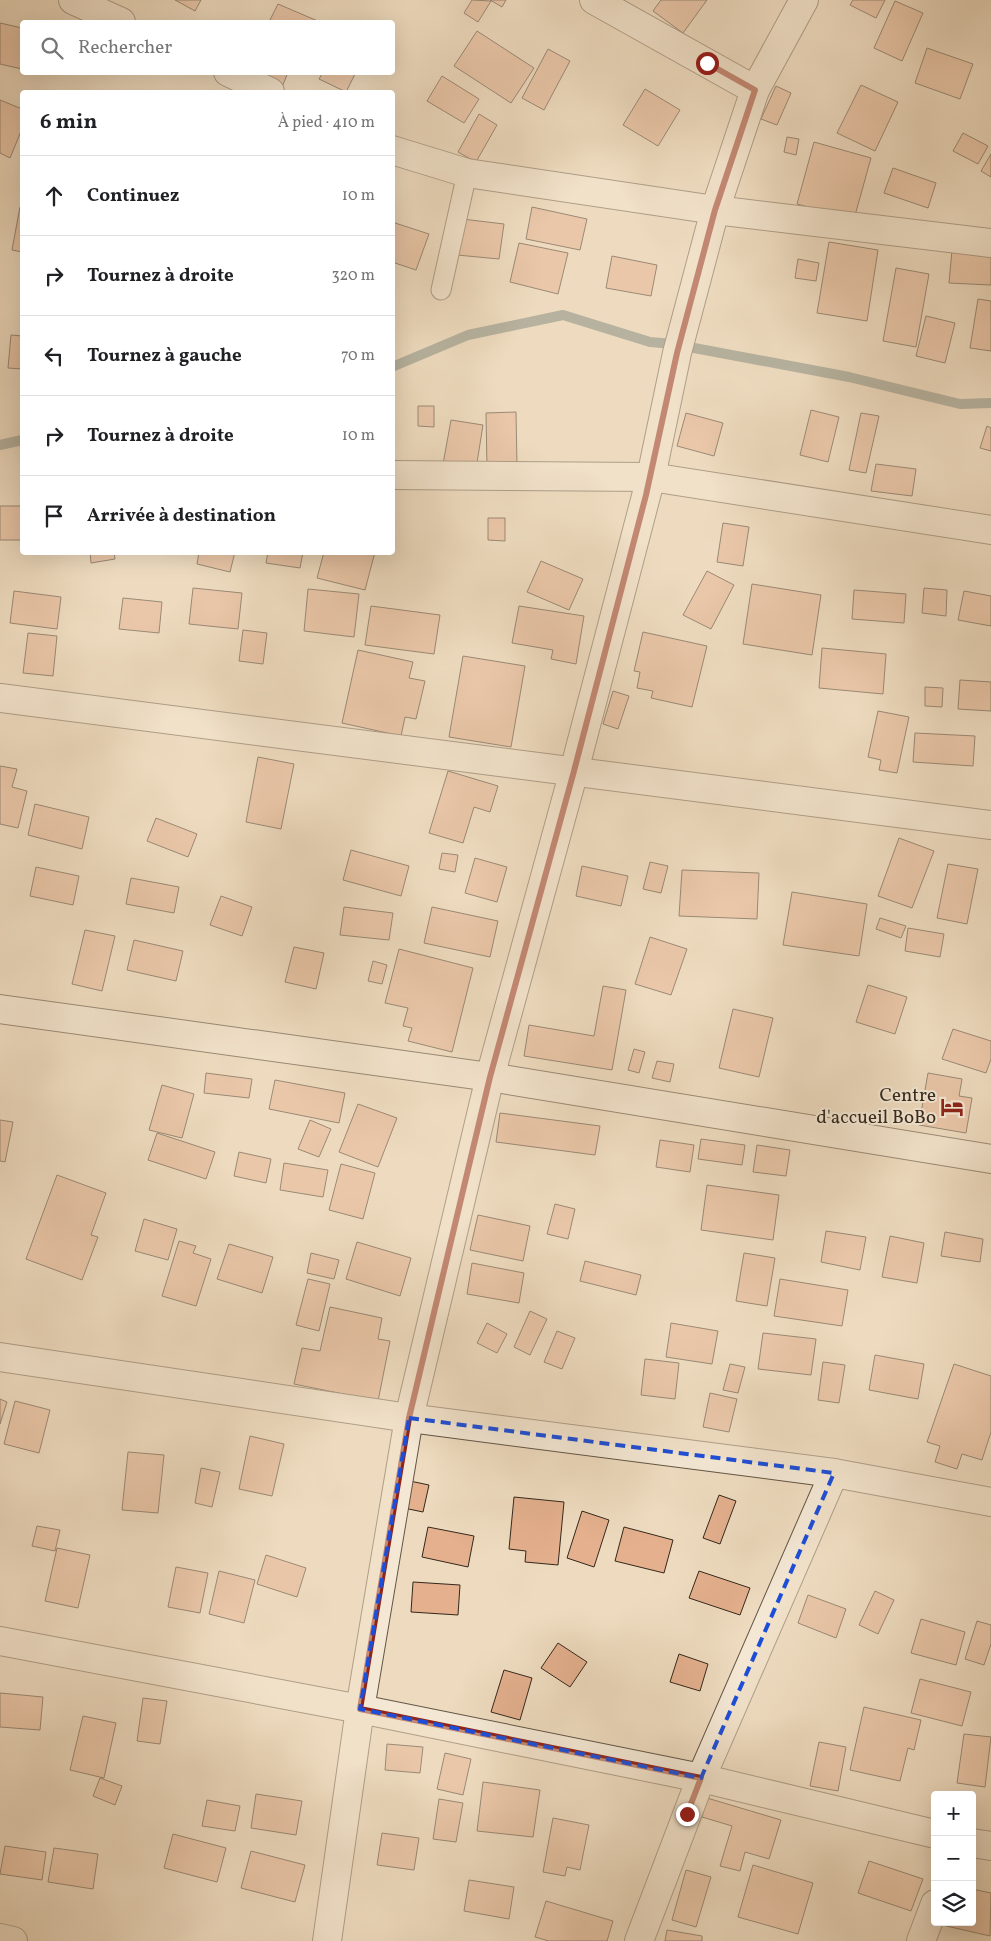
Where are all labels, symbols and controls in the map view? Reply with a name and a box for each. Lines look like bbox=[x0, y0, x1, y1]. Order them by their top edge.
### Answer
search box bbox=[20, 20, 395, 75]
icon: search bbox=[38, 34, 66, 62]
text: Rechercher bbox=[78, 35, 172, 61]
route start bbox=[696, 52, 719, 75]
text: 6 min bbox=[40, 108, 97, 137]
text: À pied · 410 m bbox=[278, 112, 375, 134]
icon: ahead bbox=[40, 182, 68, 210]
text: Continuez bbox=[87, 183, 179, 209]
text: 10 m bbox=[342, 185, 375, 207]
icon: right bbox=[40, 262, 68, 290]
text: Tournez à droite bbox=[87, 263, 234, 289]
text: 320 m bbox=[331, 265, 375, 287]
icon: left bbox=[40, 342, 68, 370]
text: Tournez à gauche bbox=[87, 343, 242, 369]
text: 70 m bbox=[341, 345, 375, 367]
icon: right bbox=[40, 422, 68, 450]
text: Tournez à droite bbox=[87, 423, 234, 449]
text: 10 m bbox=[342, 425, 375, 447]
icon: arrive bbox=[40, 502, 68, 530]
text: Arrivée à destination bbox=[87, 503, 276, 529]
place label: Centre d'accueil BoBo bbox=[816, 1083, 936, 1131]
hotel icon: Centre d'accueil BoBo bbox=[939, 1094, 965, 1120]
map controls bbox=[931, 1791, 976, 1926]
button: + bbox=[931, 1791, 976, 1836]
route end bbox=[676, 1803, 699, 1826]
button: − bbox=[931, 1836, 976, 1881]
button: layers bbox=[931, 1881, 976, 1926]

